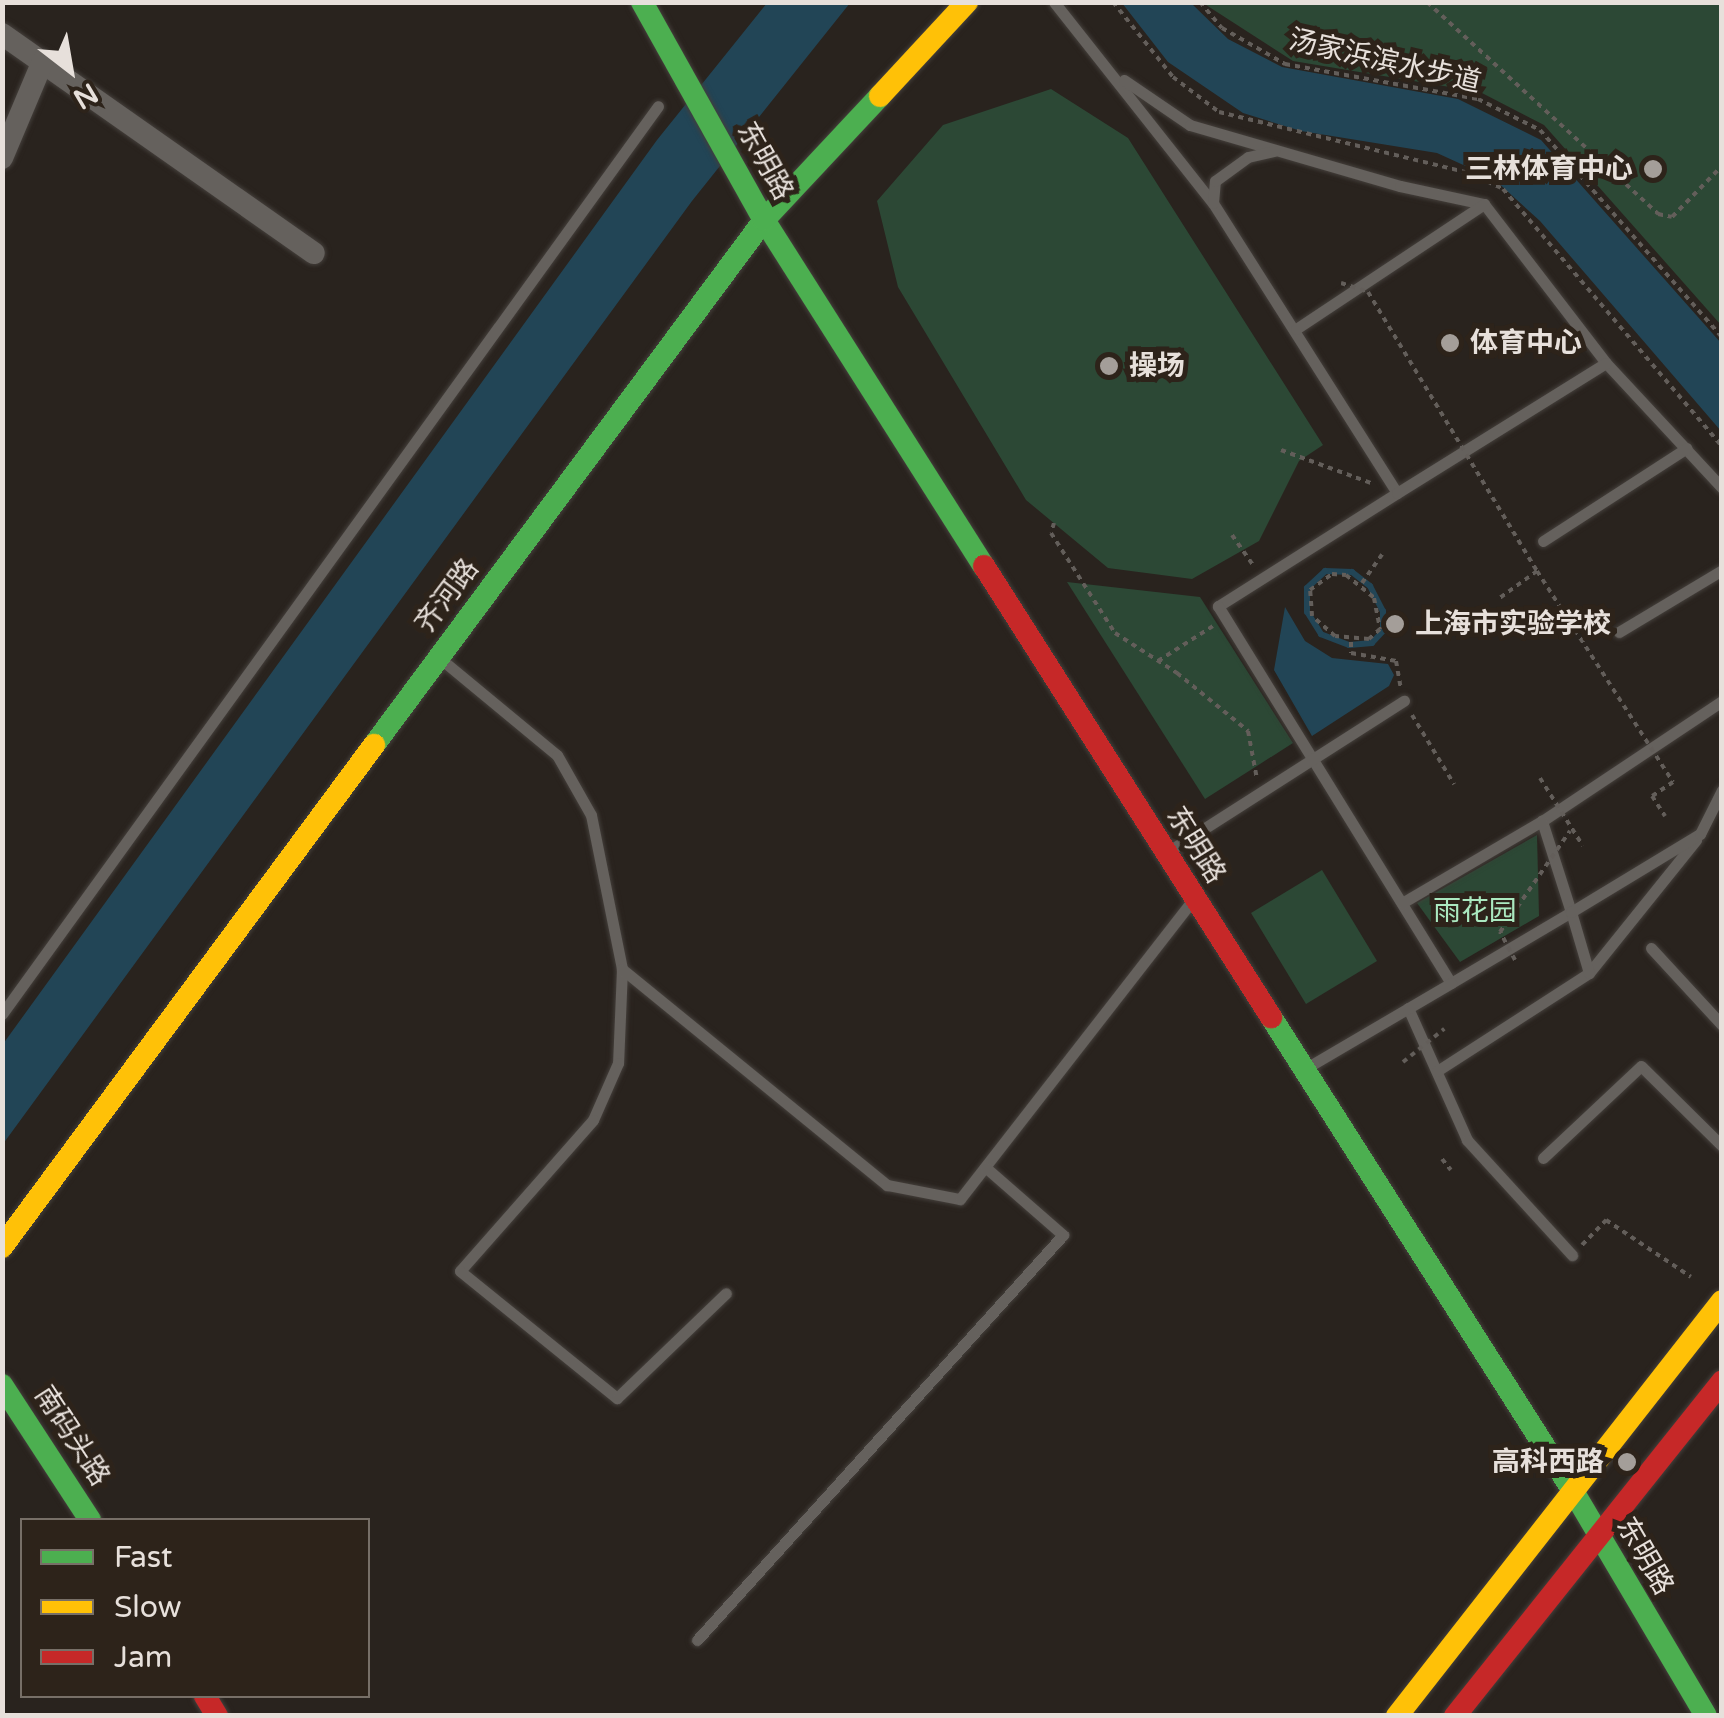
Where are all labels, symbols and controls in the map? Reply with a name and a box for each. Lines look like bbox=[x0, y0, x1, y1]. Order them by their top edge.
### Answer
north arrow bbox=[20, 20, 120, 120]
street label: 汤家浜滨水步道 bbox=[1286, 23, 1484, 99]
text: N bbox=[67, 75, 104, 116]
street label: 东明路 bbox=[730, 116, 800, 206]
place label: 三林体育中心 bbox=[1465, 152, 1633, 186]
marker: 三林体育中心 bbox=[1642, 158, 1664, 180]
place label: 体育中心 bbox=[1470, 326, 1582, 360]
marker: 体育中心 bbox=[1439, 332, 1461, 354]
place label: 操场 bbox=[1129, 349, 1185, 383]
marker: 操场 bbox=[1098, 355, 1120, 377]
street label: 齐河路 bbox=[408, 552, 486, 640]
place label: 上海市实验学校 bbox=[1415, 607, 1611, 641]
marker: 上海市实验学校 bbox=[1384, 613, 1406, 635]
street label: 东明路 bbox=[1159, 800, 1233, 890]
park label: 雨花园 bbox=[1433, 894, 1517, 928]
street label: 南码头路 bbox=[27, 1380, 117, 1492]
place label: 高科西路 bbox=[1492, 1445, 1604, 1479]
marker: 高科西路 bbox=[1614, 1449, 1640, 1475]
street label: 东明路 bbox=[1609, 1511, 1681, 1601]
legend bbox=[20, 1518, 370, 1698]
text: Fast bbox=[114, 1539, 173, 1576]
text: Slow bbox=[114, 1589, 182, 1626]
text: Jam bbox=[114, 1639, 172, 1676]

